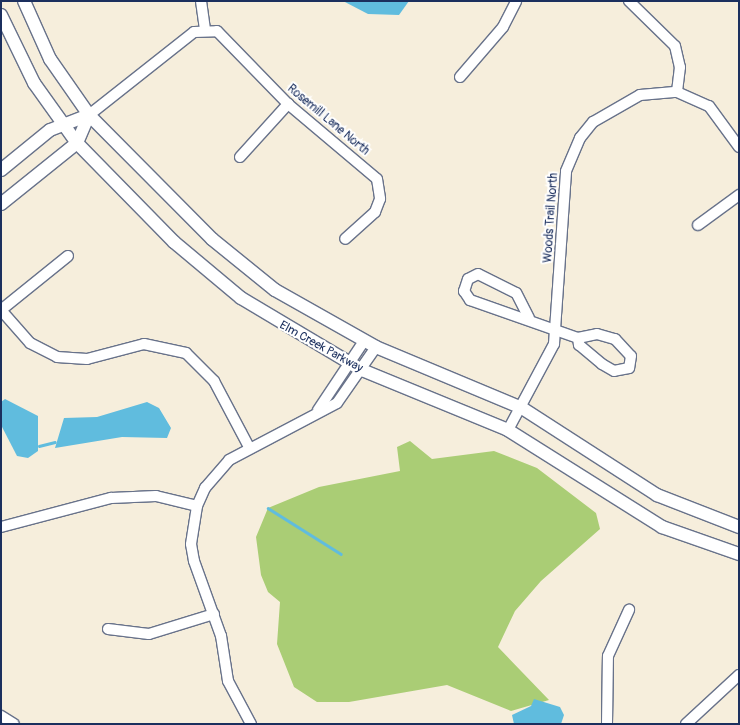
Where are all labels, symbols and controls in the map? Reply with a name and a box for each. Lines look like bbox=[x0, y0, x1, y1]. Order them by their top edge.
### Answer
street label: Rosemill Lane North bbox=[284, 82, 372, 158]
street label: Woods Trail North bbox=[541, 173, 561, 263]
street label: Elm Creek Parkway bbox=[277, 318, 365, 376]

